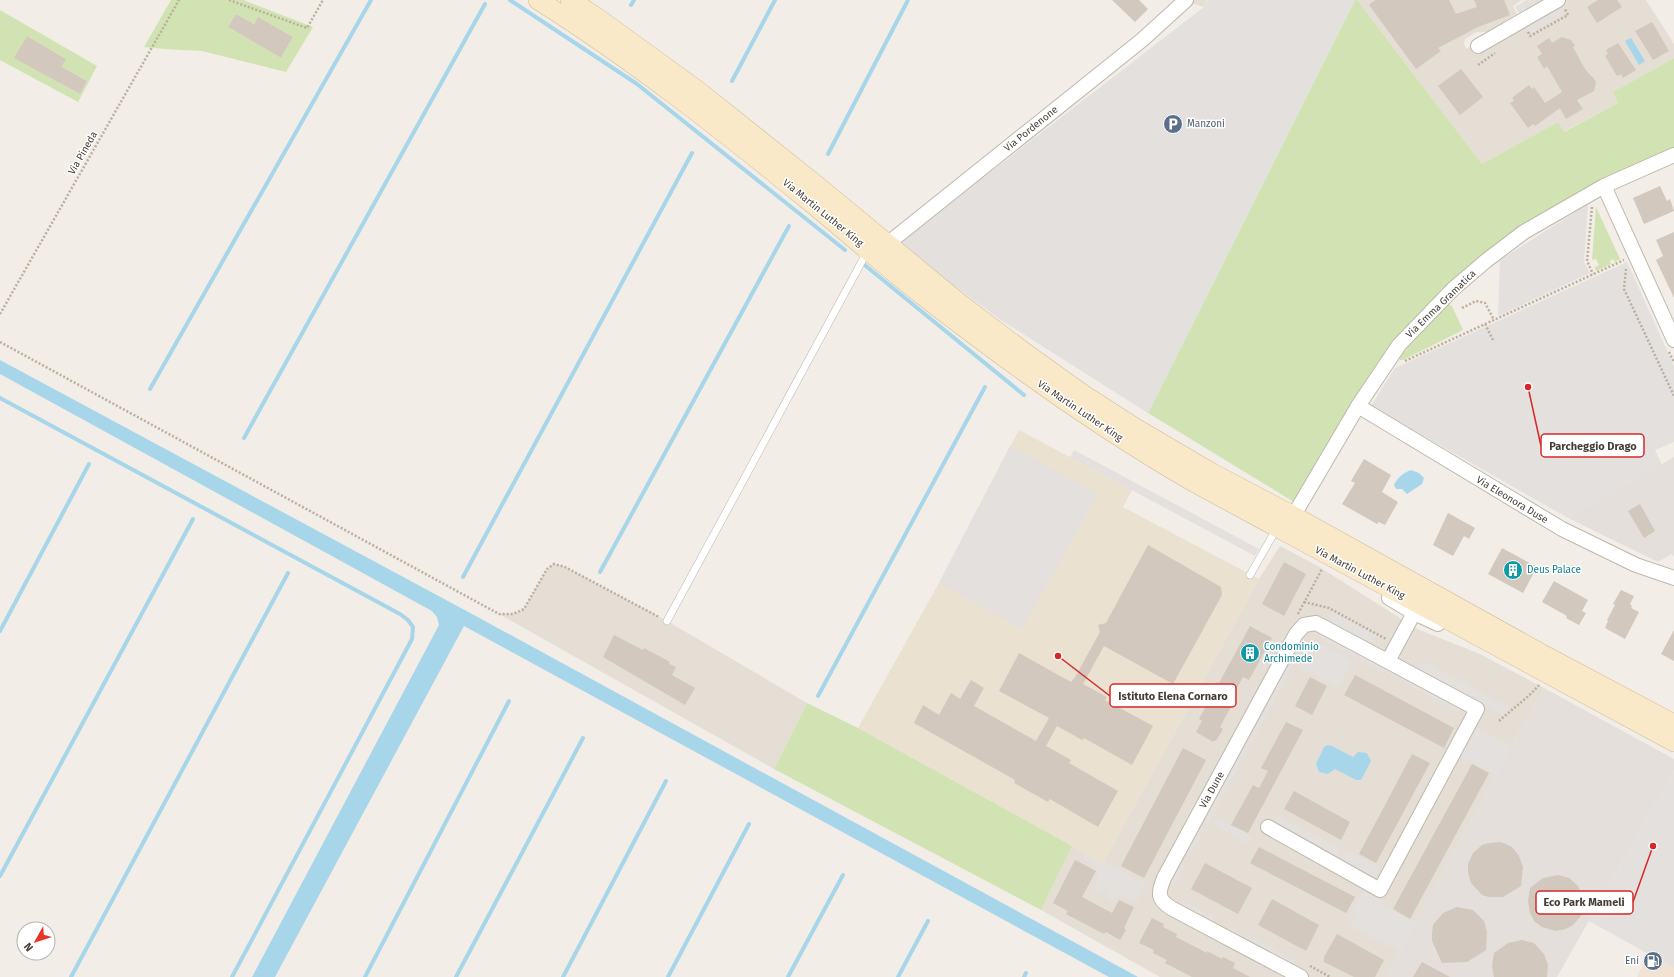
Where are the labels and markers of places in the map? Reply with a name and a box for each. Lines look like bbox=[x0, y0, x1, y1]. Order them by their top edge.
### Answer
parking icon: Manzoni bbox=[1162, 113, 1184, 135]
place label: Manzoni bbox=[1187, 118, 1225, 130]
callout: Parcheggio Drago bbox=[1541, 434, 1644, 457]
building icon: Deus Palace bbox=[1502, 559, 1524, 581]
place label: Deus Palace bbox=[1527, 564, 1581, 576]
place label: Condominio Archimede bbox=[1264, 641, 1319, 665]
building icon: Condominio Archimede bbox=[1239, 642, 1261, 664]
callout: Istituto Elena Cornaro bbox=[1110, 684, 1236, 707]
callout: Eco Park Mameli bbox=[1536, 891, 1633, 914]
fuel station icon: Eni bbox=[1642, 950, 1664, 972]
place label: Eni bbox=[1625, 955, 1639, 967]

